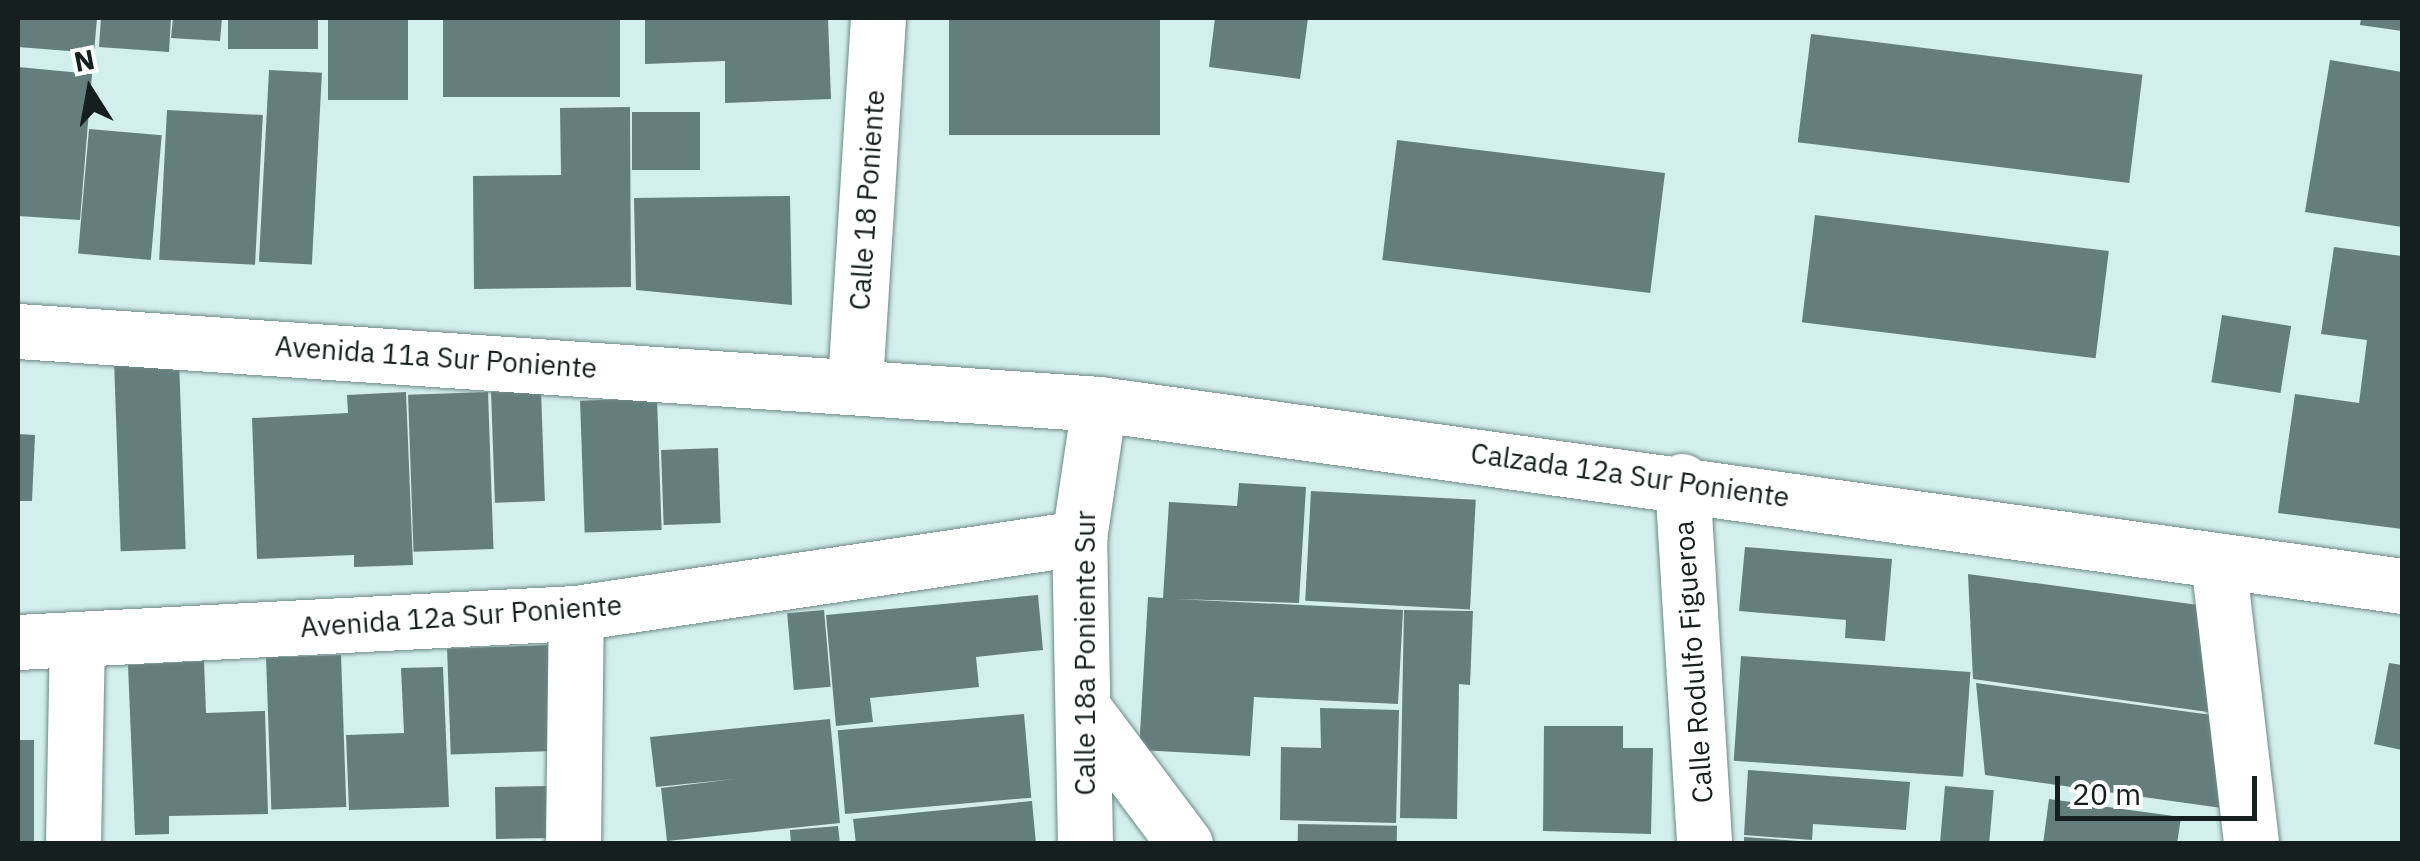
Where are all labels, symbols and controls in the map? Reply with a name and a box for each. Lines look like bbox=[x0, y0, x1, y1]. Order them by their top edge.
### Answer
north arrow bbox=[40, 40, 140, 140]
text: N bbox=[71, 40, 98, 80]
street label: Calle 18 Poniente bbox=[843, 89, 891, 311]
street label: Avenida 11a Sur Poniente bbox=[274, 329, 598, 385]
street label: Calzada 12a Sur Poniente bbox=[1469, 436, 1791, 514]
street label: Calle 18a Poniente Sur bbox=[1068, 511, 1102, 795]
street label: Calle Rodulfo Figueroa bbox=[1666, 520, 1720, 804]
street label: Avenida 12a Sur Poniente bbox=[299, 588, 623, 644]
scale bar bbox=[2060, 756, 2262, 818]
text: 20 m bbox=[2072, 774, 2141, 813]

